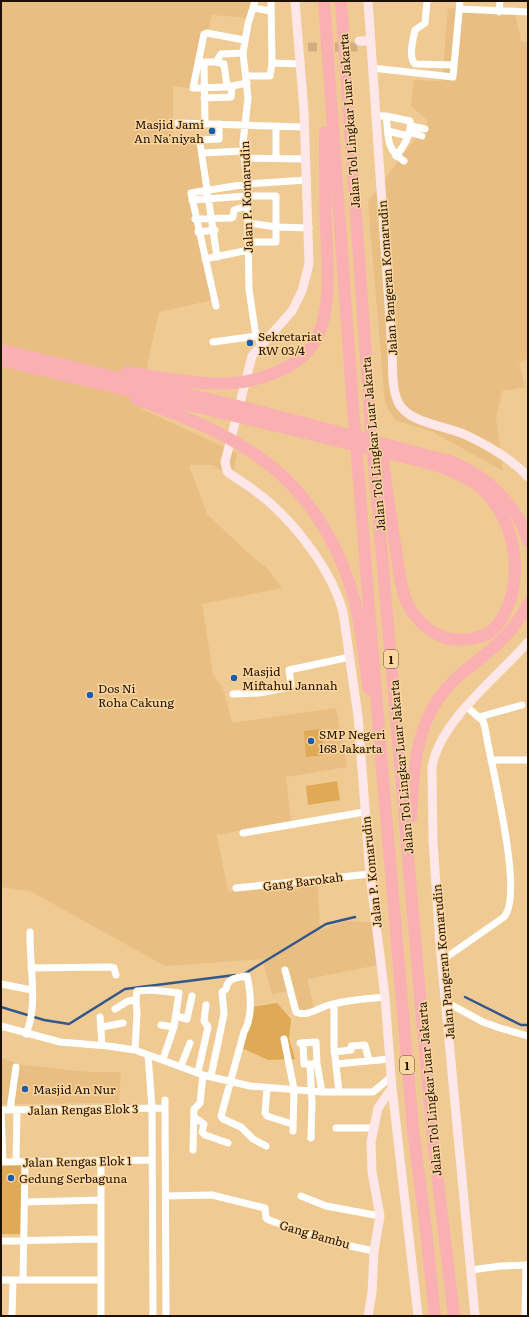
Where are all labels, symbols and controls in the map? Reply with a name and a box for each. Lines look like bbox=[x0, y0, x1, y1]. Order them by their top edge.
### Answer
street label: Jalan Tol Lingkar Luar Jakarta bbox=[334, 32, 364, 209]
place label: Masjid Jami An Na'niyah bbox=[134, 115, 204, 147]
marker: Masjid Jami An Na'niyah bbox=[207, 126, 217, 136]
street label: Jalan P. Komarudin bbox=[235, 140, 257, 254]
street label: Jalan Pangeran Komarudin bbox=[373, 199, 401, 356]
place label: Sekretariat RW 03/4 bbox=[258, 327, 322, 359]
marker: Sekretariat RW 03/4 bbox=[245, 338, 255, 348]
street label: Jalan Tol Lingkar Luar Jakarta bbox=[356, 355, 390, 532]
road number: 1 bbox=[384, 650, 398, 668]
place label: Masjid Miftahul Jannah bbox=[242, 662, 338, 694]
marker: Masjid Miftahul Jannah bbox=[229, 673, 239, 683]
street label: Jalan Tol Lingkar Luar Jakarta bbox=[384, 678, 418, 855]
place label: Dos Ni Roha Cakung bbox=[98, 679, 174, 711]
marker: Dos Ni Roha Cakung bbox=[85, 690, 95, 700]
place label: SMP Negeri 168 Jakarta bbox=[319, 725, 386, 757]
marker: SMP Negeri 168 Jakarta bbox=[306, 736, 316, 746]
street label: Jalan P. Komarudin bbox=[356, 815, 386, 929]
street label: Gang Barokah bbox=[262, 867, 344, 895]
street label: Jalan Pangeran Komarudin bbox=[427, 883, 459, 1041]
street label: Jalan Tol Lingkar Luar Jakarta bbox=[412, 1000, 446, 1177]
road number: 1 bbox=[400, 1056, 414, 1074]
place label: Masjid An Nur bbox=[33, 1080, 116, 1098]
marker: Masjid An Nur bbox=[20, 1084, 30, 1094]
street label: Jalan Rengas Elok 3 bbox=[27, 1099, 139, 1119]
street label: Jalan Rengas Elok 1 bbox=[22, 1151, 132, 1171]
place label: Gedung Serbaguna bbox=[19, 1169, 128, 1187]
marker: Gedung Serbaguna bbox=[6, 1173, 16, 1183]
street label: Gang Bambu bbox=[278, 1215, 353, 1253]

